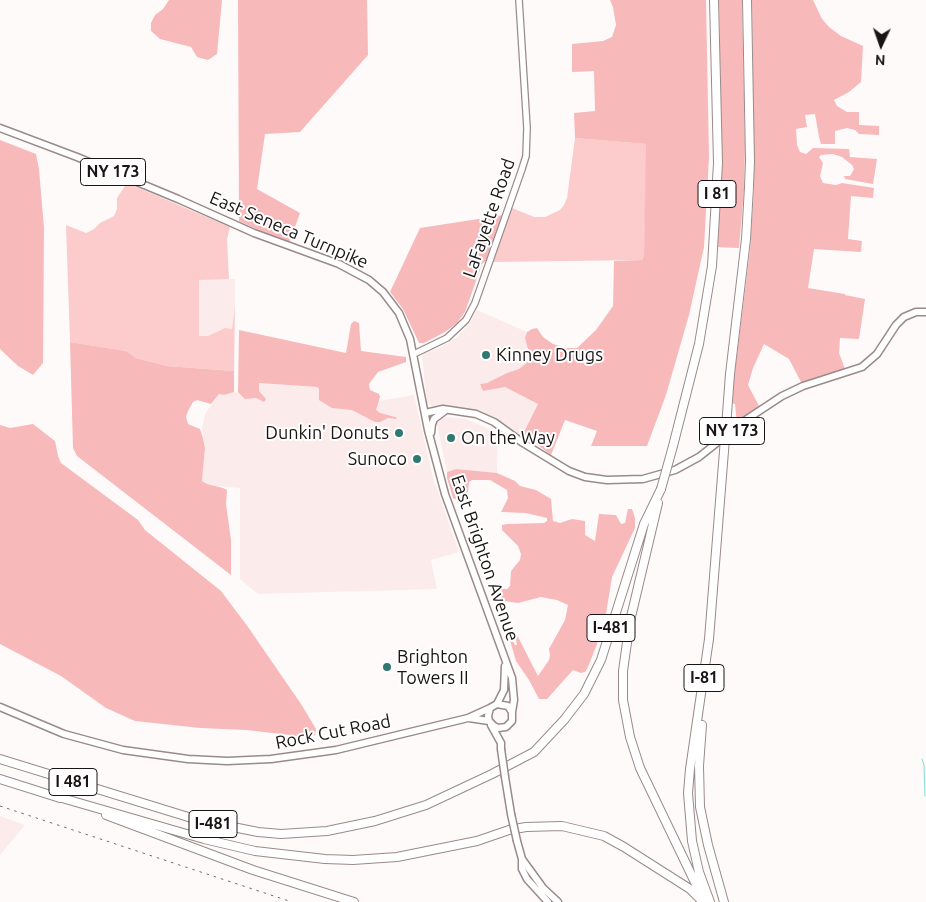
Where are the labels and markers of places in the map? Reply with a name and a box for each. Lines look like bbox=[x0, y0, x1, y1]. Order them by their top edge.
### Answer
place label: Kinney Drugs bbox=[496, 344, 603, 366]
marker: Kinney Drugs bbox=[480, 349, 492, 361]
place label: Dunkin' Donuts bbox=[265, 422, 389, 444]
marker: Dunkin' Donuts bbox=[393, 427, 405, 439]
place label: On the Way bbox=[461, 427, 555, 449]
marker: On the Way bbox=[445, 432, 457, 444]
place label: Sunoco bbox=[348, 448, 407, 470]
marker: Sunoco bbox=[411, 453, 423, 465]
place label: Brighton Towers II bbox=[397, 646, 469, 689]
marker: Brighton Towers II bbox=[381, 661, 393, 673]

